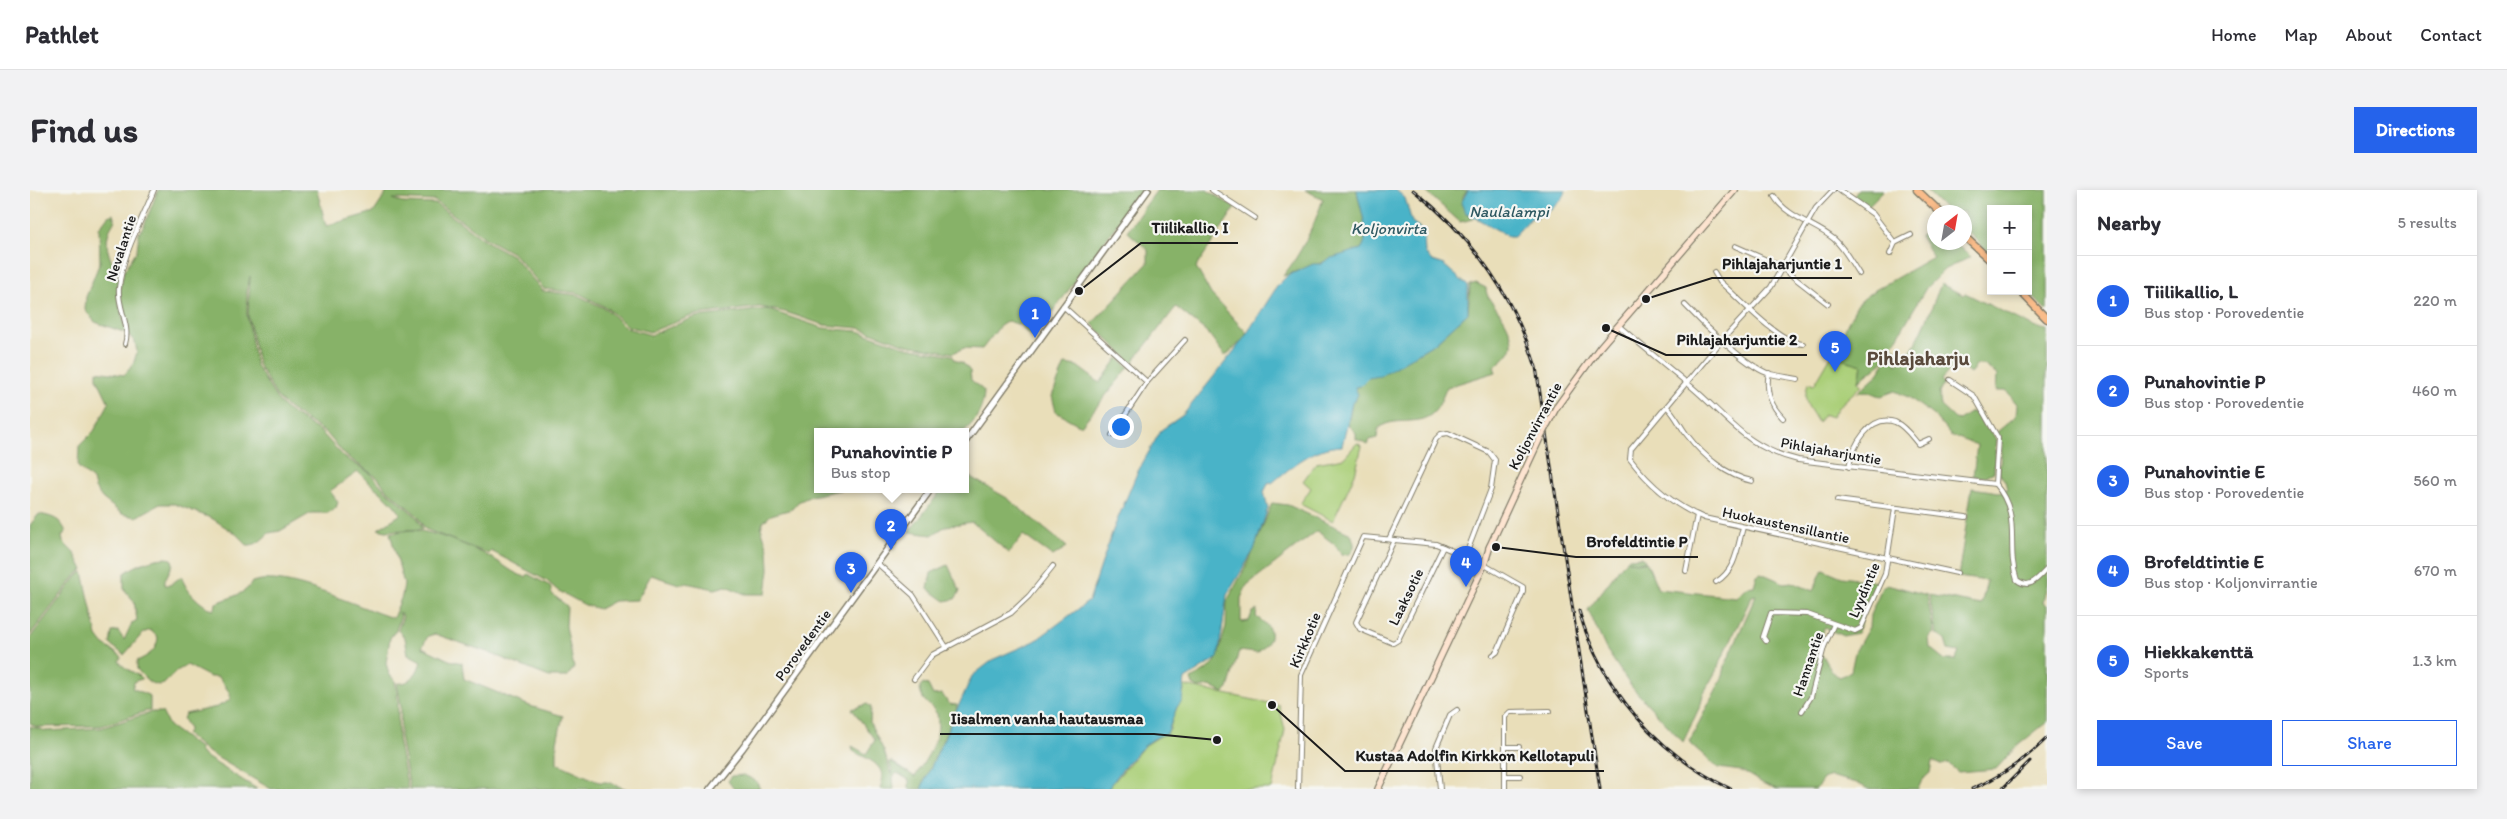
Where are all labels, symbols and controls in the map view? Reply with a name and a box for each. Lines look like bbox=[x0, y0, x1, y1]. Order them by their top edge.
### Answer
text: Pathlet bbox=[25, 20, 99, 49]
text: Home bbox=[2211, 24, 2257, 46]
text: Map bbox=[2285, 24, 2318, 46]
text: About bbox=[2346, 24, 2392, 46]
text: Contact bbox=[2420, 24, 2482, 46]
button: Directions bbox=[2354, 107, 2477, 153]
text: Find us bbox=[30, 109, 138, 151]
water label: Naulalampi bbox=[1469, 202, 1551, 221]
north arrow bbox=[1927, 205, 1972, 250]
map controls bbox=[1987, 205, 2032, 295]
button: + bbox=[1987, 205, 2032, 250]
text: Nearby bbox=[2097, 210, 2161, 235]
callout: Tiilikallio, I bbox=[1141, 212, 1238, 243]
street label: Nevalantie bbox=[102, 213, 140, 283]
text: 5 results bbox=[2397, 213, 2457, 232]
text: Tiilikallio, I bbox=[1151, 218, 1228, 237]
water label: Koljonvirta bbox=[1351, 219, 1428, 238]
callout: Pihlajaharjuntie 1 bbox=[1712, 247, 1852, 278]
button: − bbox=[1987, 250, 2032, 295]
text: Pihlajaharjuntie 1 bbox=[1722, 254, 1843, 274]
text: Tiilikallio, L bbox=[2144, 280, 2238, 303]
text: 1 bbox=[2109, 291, 2117, 310]
text: 220 m bbox=[2413, 291, 2457, 310]
pin: 1 bbox=[1019, 297, 1051, 338]
text: Bus stop · Porovedentie bbox=[2144, 303, 2304, 322]
callout: Pihlajaharjuntie 2 bbox=[1666, 324, 1807, 355]
text: Pihlajaharjuntie 2 bbox=[1677, 330, 1798, 350]
pin: 5 bbox=[1819, 331, 1851, 372]
district label: Pihlajaharju bbox=[1867, 346, 1969, 371]
text: Punahovintie P bbox=[2144, 370, 2265, 393]
street label: Koljonvirrantie bbox=[1504, 379, 1566, 473]
text: 2 bbox=[2109, 381, 2117, 400]
text: 460 m bbox=[2412, 381, 2457, 400]
text: Bus stop · Porovedentie bbox=[2144, 393, 2304, 412]
your location bbox=[1108, 414, 1134, 440]
popup bbox=[814, 428, 969, 493]
street label: Pihlajaharjuntie bbox=[1779, 433, 1883, 469]
text: Punahovintie P bbox=[831, 440, 952, 463]
text: Punahovintie E bbox=[2144, 460, 2265, 483]
text: Bus stop bbox=[831, 463, 890, 482]
text: 3 bbox=[2109, 471, 2117, 490]
text: 560 m bbox=[2413, 471, 2457, 490]
text: Bus stop · Porovedentie bbox=[2144, 483, 2304, 502]
street label: Huokaustensillantie bbox=[1721, 503, 1851, 547]
pin: 2 bbox=[875, 509, 907, 550]
callout: Brofeldtintie P bbox=[1576, 526, 1698, 557]
text: Brofeldtintie P bbox=[1586, 532, 1689, 551]
pin: 4 bbox=[1450, 546, 1482, 587]
text: Brofeldtintie E bbox=[2144, 550, 2264, 573]
pin: 3 bbox=[835, 552, 867, 593]
street label: Lyydintie bbox=[1844, 560, 1884, 620]
text: 4 bbox=[2108, 561, 2118, 580]
text: 670 m bbox=[2414, 561, 2457, 580]
street label: Laaksotie bbox=[1384, 565, 1428, 629]
text: Bus stop · Koljonvirrantie bbox=[2144, 573, 2318, 592]
street label: Porovedentie bbox=[771, 606, 835, 684]
street label: Kirkkotie bbox=[1285, 609, 1325, 671]
street label: Hannantie bbox=[1789, 629, 1827, 699]
text: Hiekkakenttä bbox=[2144, 640, 2253, 663]
text: 5 bbox=[2109, 651, 2117, 670]
text: 1.3 km bbox=[2412, 651, 2457, 670]
text: Sports bbox=[2144, 663, 2189, 682]
callout: Iisalmen vanha hautausmaa bbox=[940, 703, 1154, 734]
text: Iisalmen vanha hautausmaa bbox=[951, 709, 1143, 728]
button: Save bbox=[2097, 720, 2272, 766]
button: Share bbox=[2282, 720, 2457, 766]
callout: Kustaa Adolfin Kirkkon Kellotapuli bbox=[1345, 740, 1604, 771]
text: Kustaa Adolfin Kirkkon Kellotapuli bbox=[1356, 746, 1594, 766]

